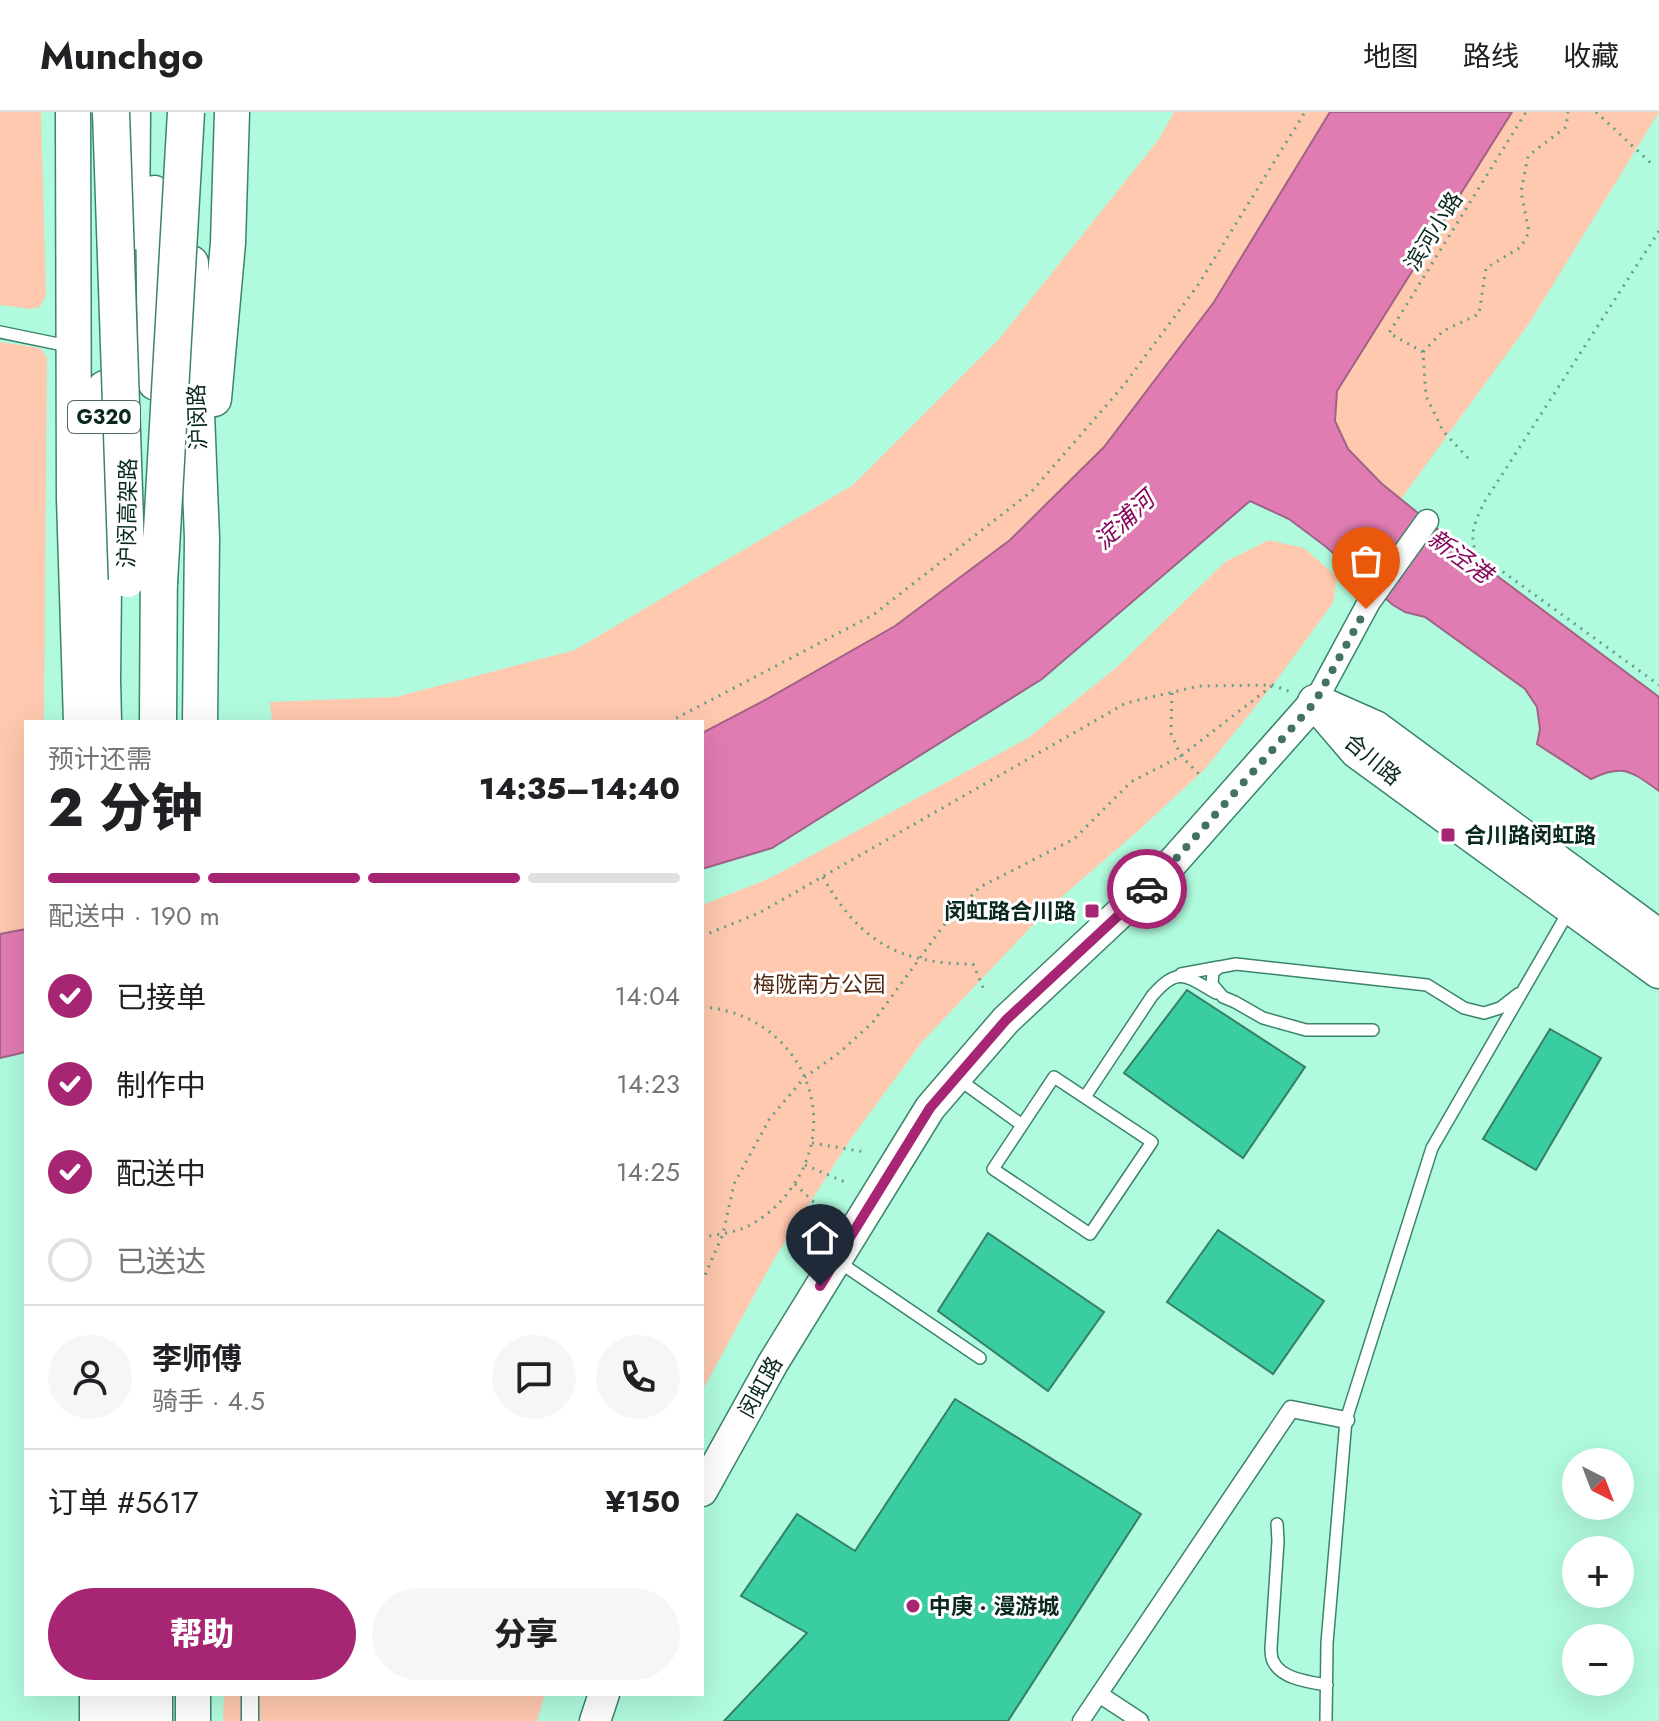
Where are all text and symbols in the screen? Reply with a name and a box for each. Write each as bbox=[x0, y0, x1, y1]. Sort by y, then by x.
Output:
text: Munchgo bbox=[40, 28, 204, 83]
text: 地图 bbox=[1363, 36, 1419, 77]
text: 路线 bbox=[1463, 36, 1519, 77]
text: 收藏 bbox=[1563, 36, 1619, 77]
street label: 滨河小路 bbox=[1396, 185, 1470, 277]
street label: 沪闵路 bbox=[180, 383, 214, 451]
road number: G320 bbox=[68, 401, 140, 433]
street label: 沪闵高架路 bbox=[110, 458, 144, 568]
water label: 淀浦河 bbox=[1086, 480, 1165, 557]
water label: 新泾港 bbox=[1421, 521, 1502, 593]
pin bbox=[1332, 527, 1400, 609]
icon: bag bbox=[1344, 539, 1388, 583]
street label: 合川路 bbox=[1337, 726, 1409, 792]
text: 预计还需 bbox=[48, 740, 152, 778]
text: 14:35–14:40 bbox=[479, 767, 680, 810]
text: 2 分钟 bbox=[48, 770, 203, 846]
place label: 合川路闵虹路 bbox=[1464, 819, 1596, 851]
marker: 合川路闵虹路 bbox=[1439, 826, 1457, 844]
courier bbox=[1107, 849, 1187, 929]
icon: car bbox=[1125, 867, 1169, 911]
place label: 闵虹路合川路 bbox=[944, 895, 1076, 927]
text: 配送中 · 190 m bbox=[48, 897, 220, 935]
marker: 闵虹路合川路 bbox=[1083, 902, 1101, 920]
park label: 梅陇南方公园 bbox=[753, 968, 885, 1000]
icon: check bbox=[48, 974, 92, 1018]
text: 已接单 bbox=[116, 976, 206, 1019]
text: 14:04 bbox=[615, 977, 680, 1015]
icon: check bbox=[48, 1062, 92, 1106]
text: 制作中 bbox=[116, 1064, 206, 1107]
text: 14:23 bbox=[616, 1065, 680, 1103]
icon: check bbox=[48, 1150, 92, 1194]
text: 配送中 bbox=[116, 1152, 206, 1195]
text: 14:25 bbox=[616, 1153, 680, 1191]
pin bbox=[786, 1204, 854, 1286]
icon: home bbox=[798, 1216, 842, 1260]
text: 已送达 bbox=[116, 1240, 206, 1283]
button: person bbox=[48, 1335, 132, 1419]
button: chat bbox=[492, 1335, 576, 1419]
button: phone bbox=[596, 1335, 680, 1419]
text: 李师傅 bbox=[152, 1337, 242, 1380]
street label: 闵虹路 bbox=[730, 1350, 790, 1424]
text: 骑手 · 4.5 bbox=[152, 1382, 265, 1420]
north arrow bbox=[1562, 1448, 1634, 1520]
map controls bbox=[1562, 1448, 1634, 1696]
text: ¥150 bbox=[605, 1480, 680, 1523]
text: 订单 #5617 bbox=[48, 1481, 199, 1524]
button: + bbox=[1562, 1536, 1634, 1608]
button: 帮助 bbox=[48, 1588, 356, 1680]
button: 分享 bbox=[372, 1588, 680, 1680]
place label: 中庚 · 漫游城 bbox=[929, 1590, 1059, 1622]
marker: 中庚 · 漫游城 bbox=[904, 1597, 922, 1615]
button: − bbox=[1562, 1624, 1634, 1696]

